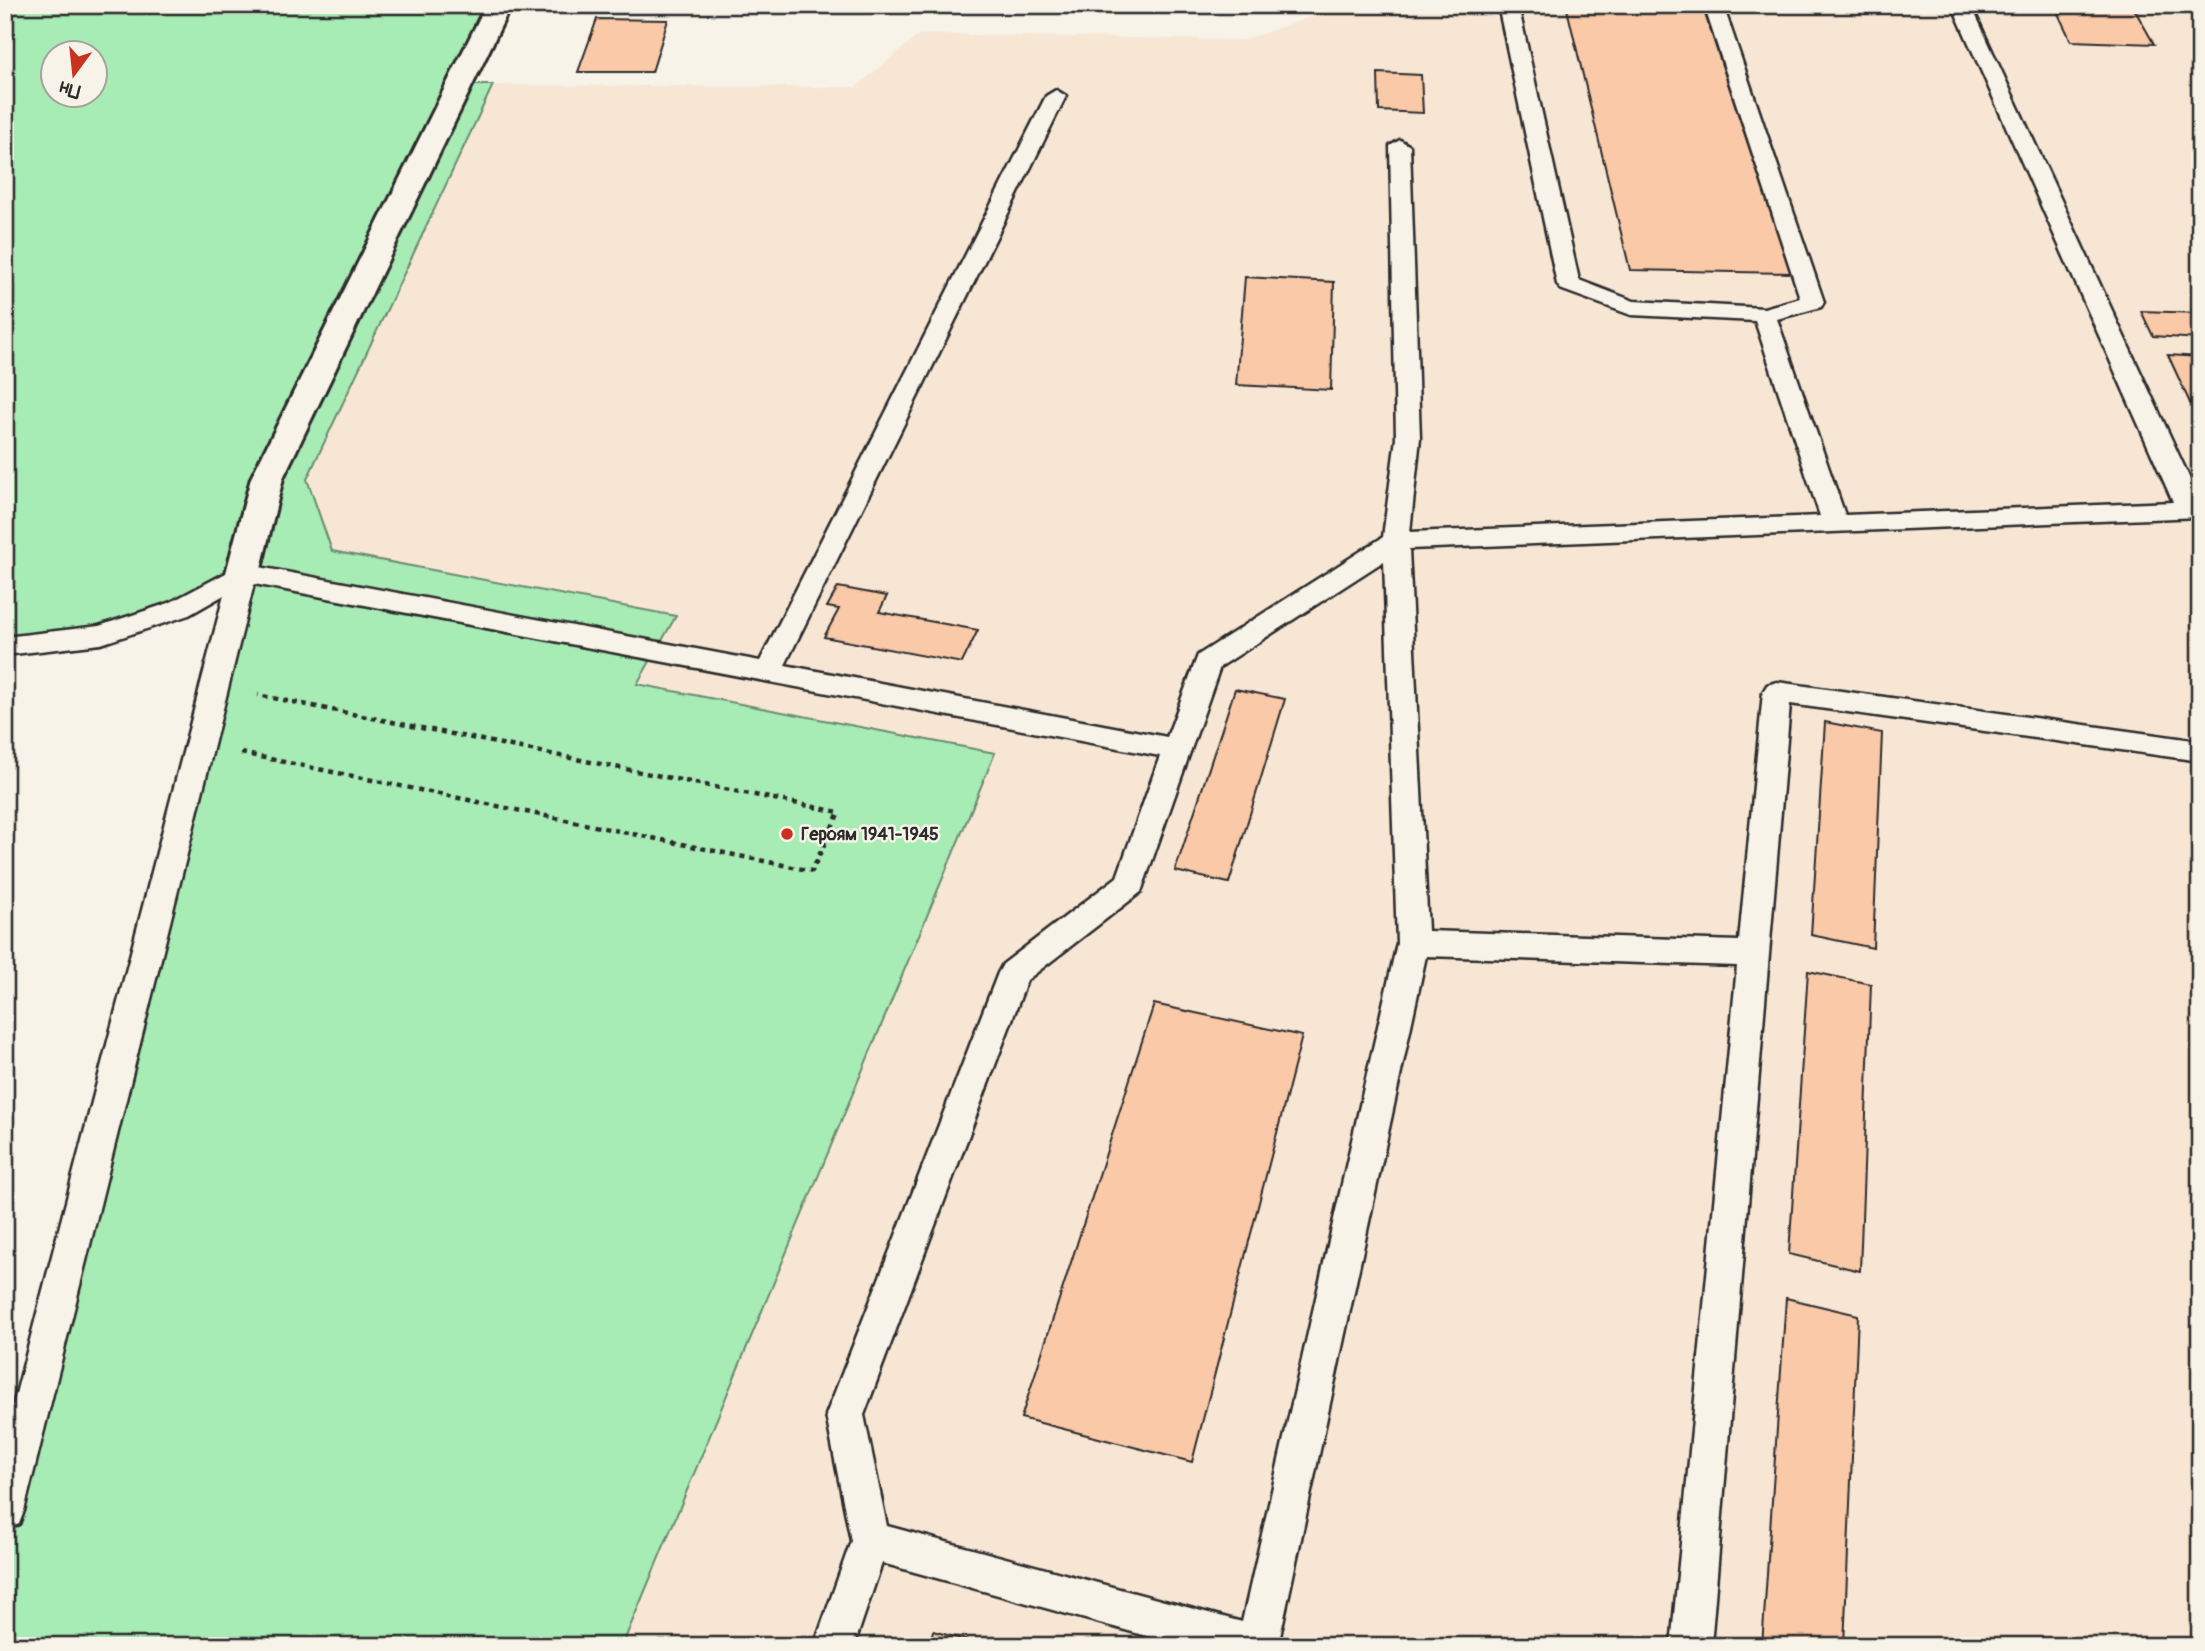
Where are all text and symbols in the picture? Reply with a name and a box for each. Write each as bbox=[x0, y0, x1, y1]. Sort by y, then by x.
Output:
north arrow bbox=[38, 38, 108, 108]
text: Пн bbox=[57, 75, 83, 104]
place label: Героям 1941-1945 bbox=[801, 823, 939, 846]
marker: Героям 1941-1945 bbox=[779, 826, 795, 842]

